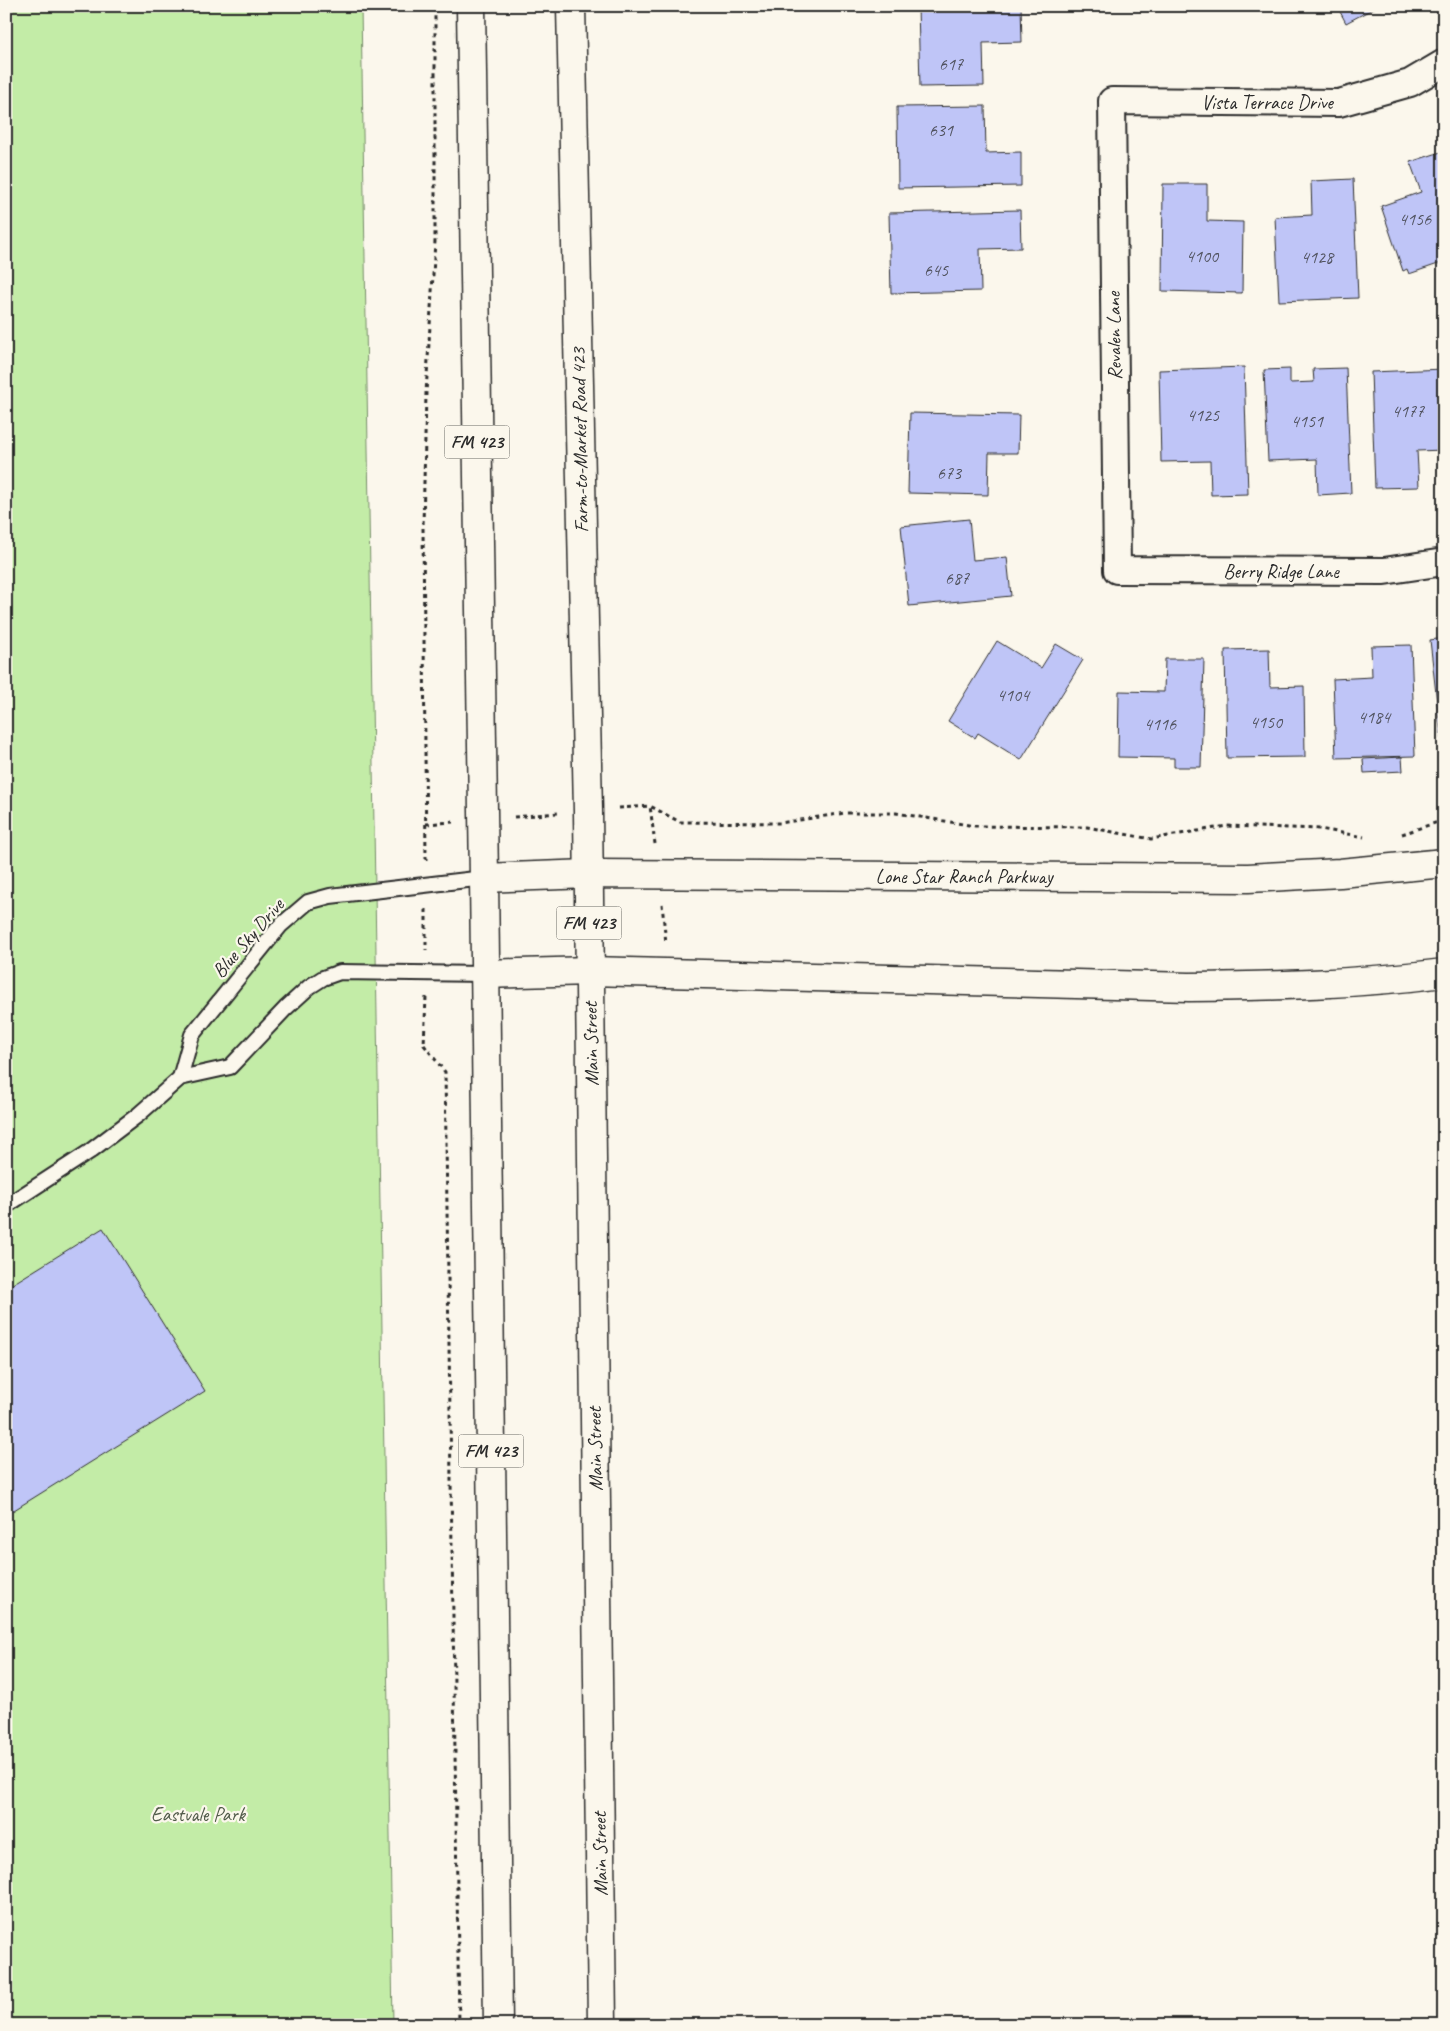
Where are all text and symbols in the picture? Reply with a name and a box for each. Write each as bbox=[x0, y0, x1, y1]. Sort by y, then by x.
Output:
house number: 617 bbox=[939, 53, 964, 75]
street label: Vista Terrace Drive bbox=[1201, 90, 1334, 115]
house number: 631 bbox=[929, 119, 954, 141]
house number: 4156 bbox=[1399, 208, 1432, 230]
house number: 4100 bbox=[1186, 245, 1220, 267]
house number: 4128 bbox=[1301, 246, 1335, 268]
house number: 645 bbox=[924, 259, 949, 281]
street label: Revalen Lane bbox=[1101, 290, 1127, 380]
street label: Farm-to-Market Road 423 bbox=[566, 345, 594, 533]
house number: 4177 bbox=[1392, 400, 1425, 422]
house number: 4125 bbox=[1187, 404, 1220, 426]
house number: 4151 bbox=[1291, 410, 1324, 432]
road number: FM 423 bbox=[444, 426, 510, 458]
house number: 673 bbox=[937, 462, 963, 484]
street label: Berry Ridge Lane bbox=[1223, 559, 1340, 584]
house number: 687 bbox=[945, 567, 970, 589]
house number: 4104 bbox=[997, 684, 1031, 706]
house number: 4184 bbox=[1358, 706, 1392, 728]
house number: 4150 bbox=[1250, 711, 1284, 733]
house number: 4116 bbox=[1144, 713, 1177, 735]
street label: Lone Star Ranch Parkway bbox=[875, 864, 1055, 889]
street label: Blue Sky Drive bbox=[207, 892, 290, 983]
road number: FM 423 bbox=[556, 906, 622, 940]
street label: Main Street bbox=[578, 999, 604, 1086]
street label: Main Street bbox=[582, 1404, 608, 1491]
road number: FM 423 bbox=[458, 1434, 524, 1468]
park label: Eastvale Park bbox=[151, 1802, 247, 1827]
street label: Main Street bbox=[587, 1809, 613, 1896]

